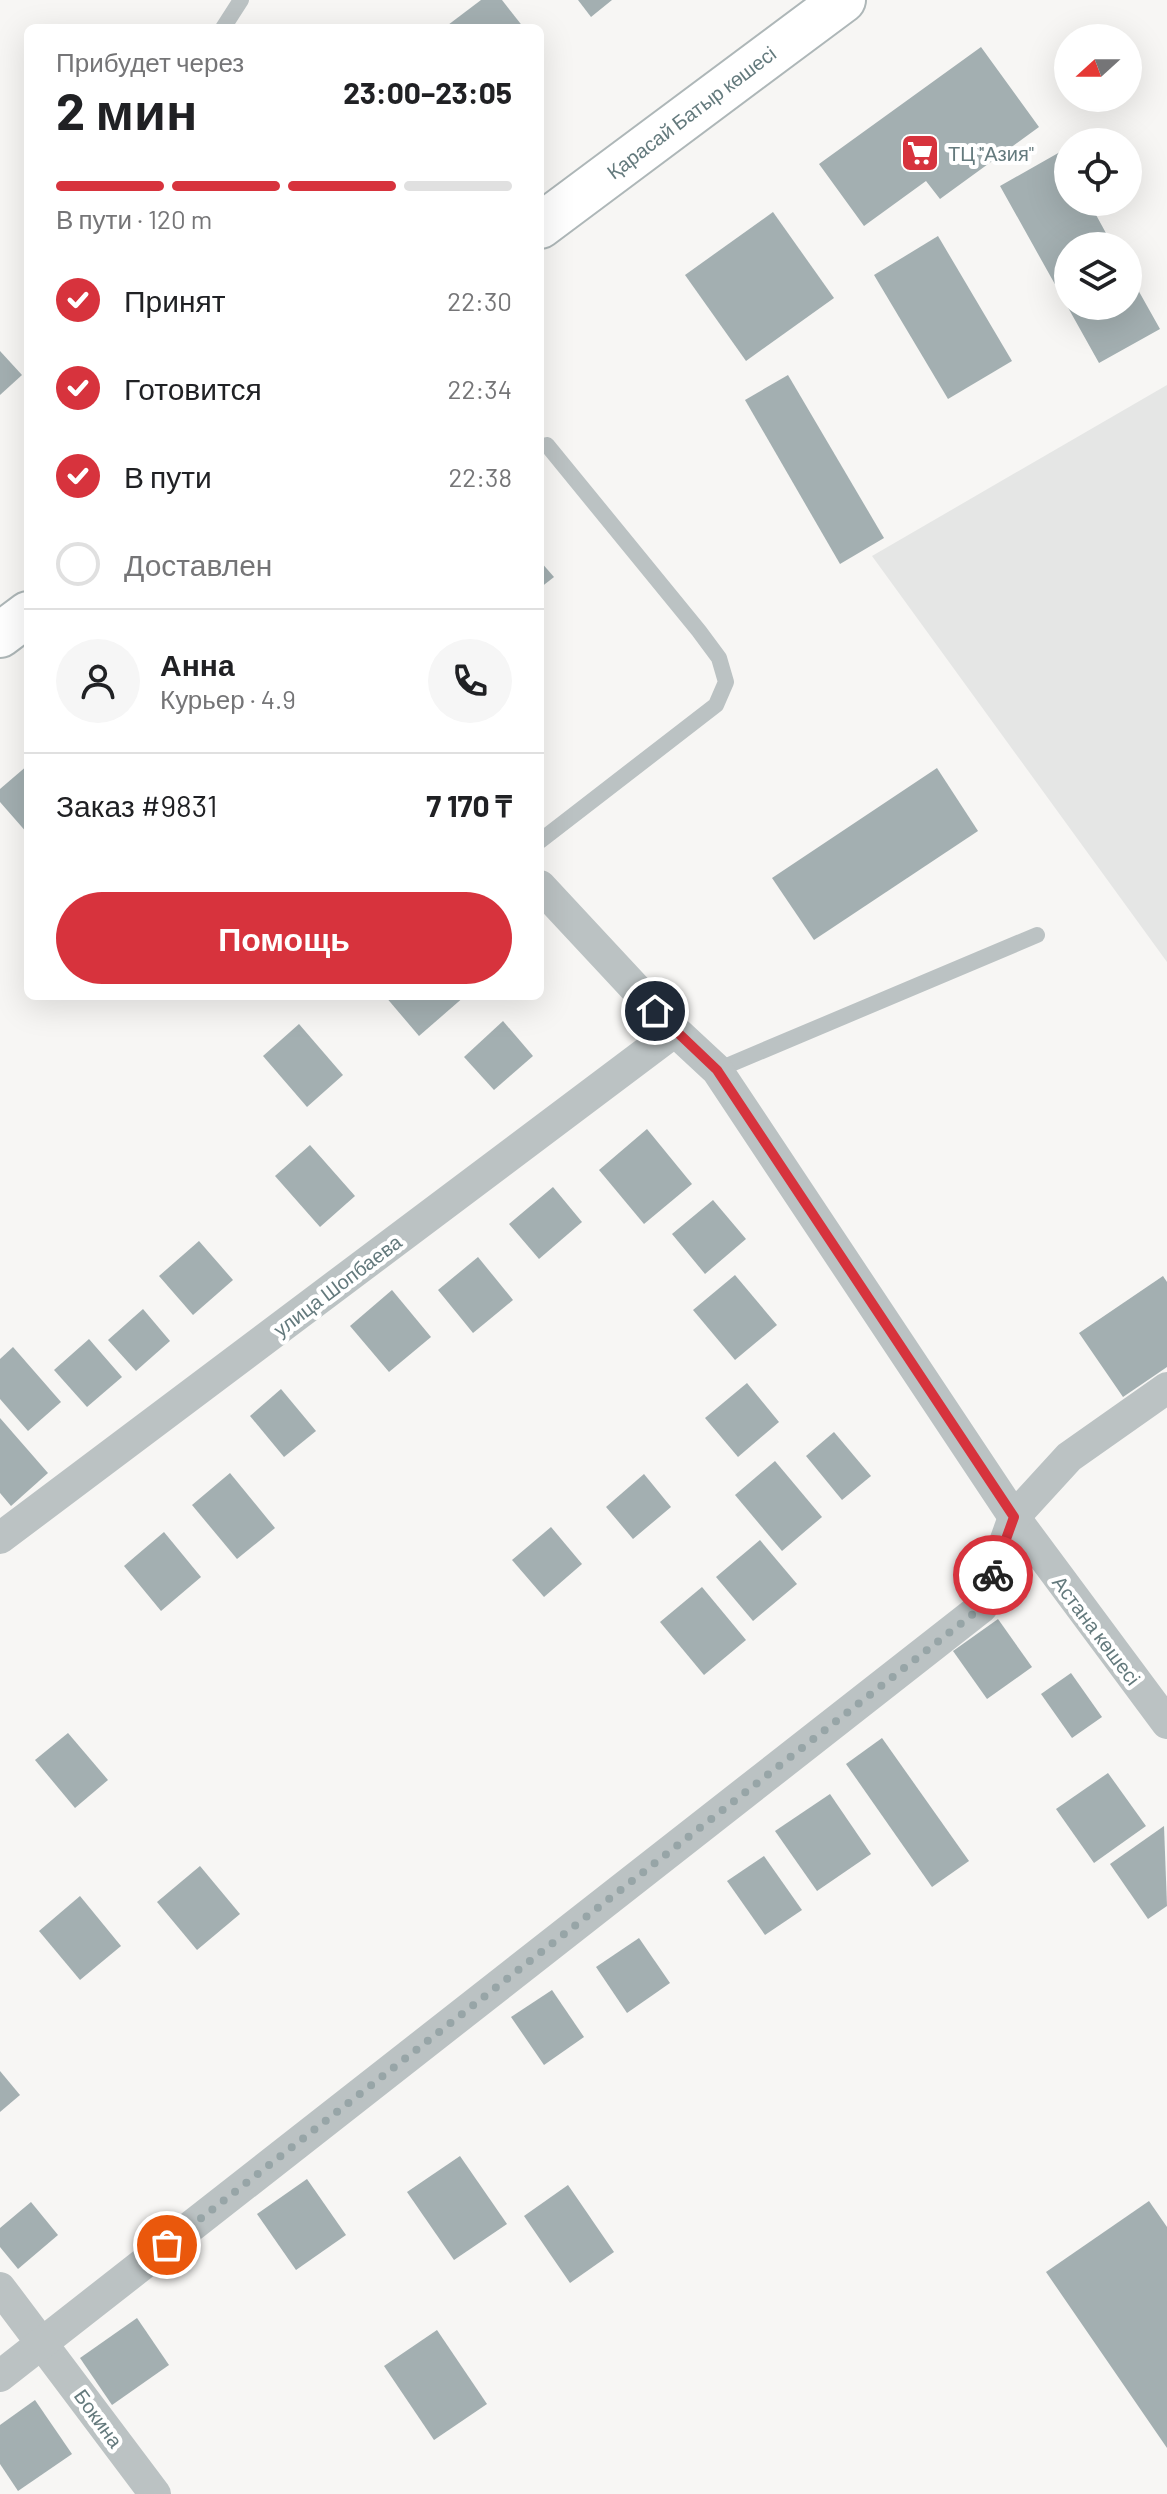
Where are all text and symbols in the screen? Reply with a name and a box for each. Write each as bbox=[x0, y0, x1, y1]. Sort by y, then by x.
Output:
north arrow bbox=[1054, 24, 1142, 112]
map controls bbox=[1054, 24, 1142, 320]
street label: Қарасай Батыр көшесі bbox=[602, 41, 780, 183]
text: Прибудет через bbox=[56, 46, 244, 77]
text: 23:00–23:05 bbox=[343, 74, 512, 110]
text: 2 мин bbox=[56, 78, 197, 140]
button: locate bbox=[1054, 128, 1142, 216]
supermarket icon: ТЦ "Азия" bbox=[899, 132, 941, 174]
place label: ТЦ "Азия" bbox=[948, 141, 1034, 165]
text: В пути · 120 m bbox=[56, 203, 212, 234]
button: layers bbox=[1054, 232, 1142, 320]
icon: check bbox=[56, 278, 100, 322]
text: Принят bbox=[124, 282, 226, 318]
text: 22:30 bbox=[447, 285, 512, 316]
icon: check bbox=[56, 366, 100, 410]
text: Готовится bbox=[124, 370, 262, 406]
text: 22:34 bbox=[448, 373, 512, 404]
icon: check bbox=[56, 454, 100, 498]
text: В пути bbox=[124, 458, 212, 494]
text: 22:38 bbox=[448, 461, 512, 492]
text: Доставлен bbox=[124, 546, 272, 582]
button: person bbox=[56, 639, 140, 723]
button: phone bbox=[428, 639, 512, 723]
text: Анна bbox=[160, 646, 235, 682]
text: Курьер · 4.9 bbox=[160, 683, 296, 714]
text: Заказ #9831 bbox=[56, 787, 217, 823]
text: 7 170 ₸ bbox=[426, 787, 512, 823]
button: Помощь bbox=[56, 892, 512, 984]
pin bbox=[621, 977, 689, 1045]
icon: home bbox=[633, 989, 677, 1033]
street label: улица Шопбаева bbox=[268, 1229, 406, 1341]
courier bbox=[953, 1535, 1033, 1615]
icon: bike bbox=[971, 1553, 1015, 1597]
street label: Астана көшесі bbox=[1048, 1570, 1146, 1690]
pin bbox=[133, 2211, 201, 2279]
icon: bag bbox=[145, 2223, 189, 2267]
street label: Бокина bbox=[70, 2384, 129, 2453]

